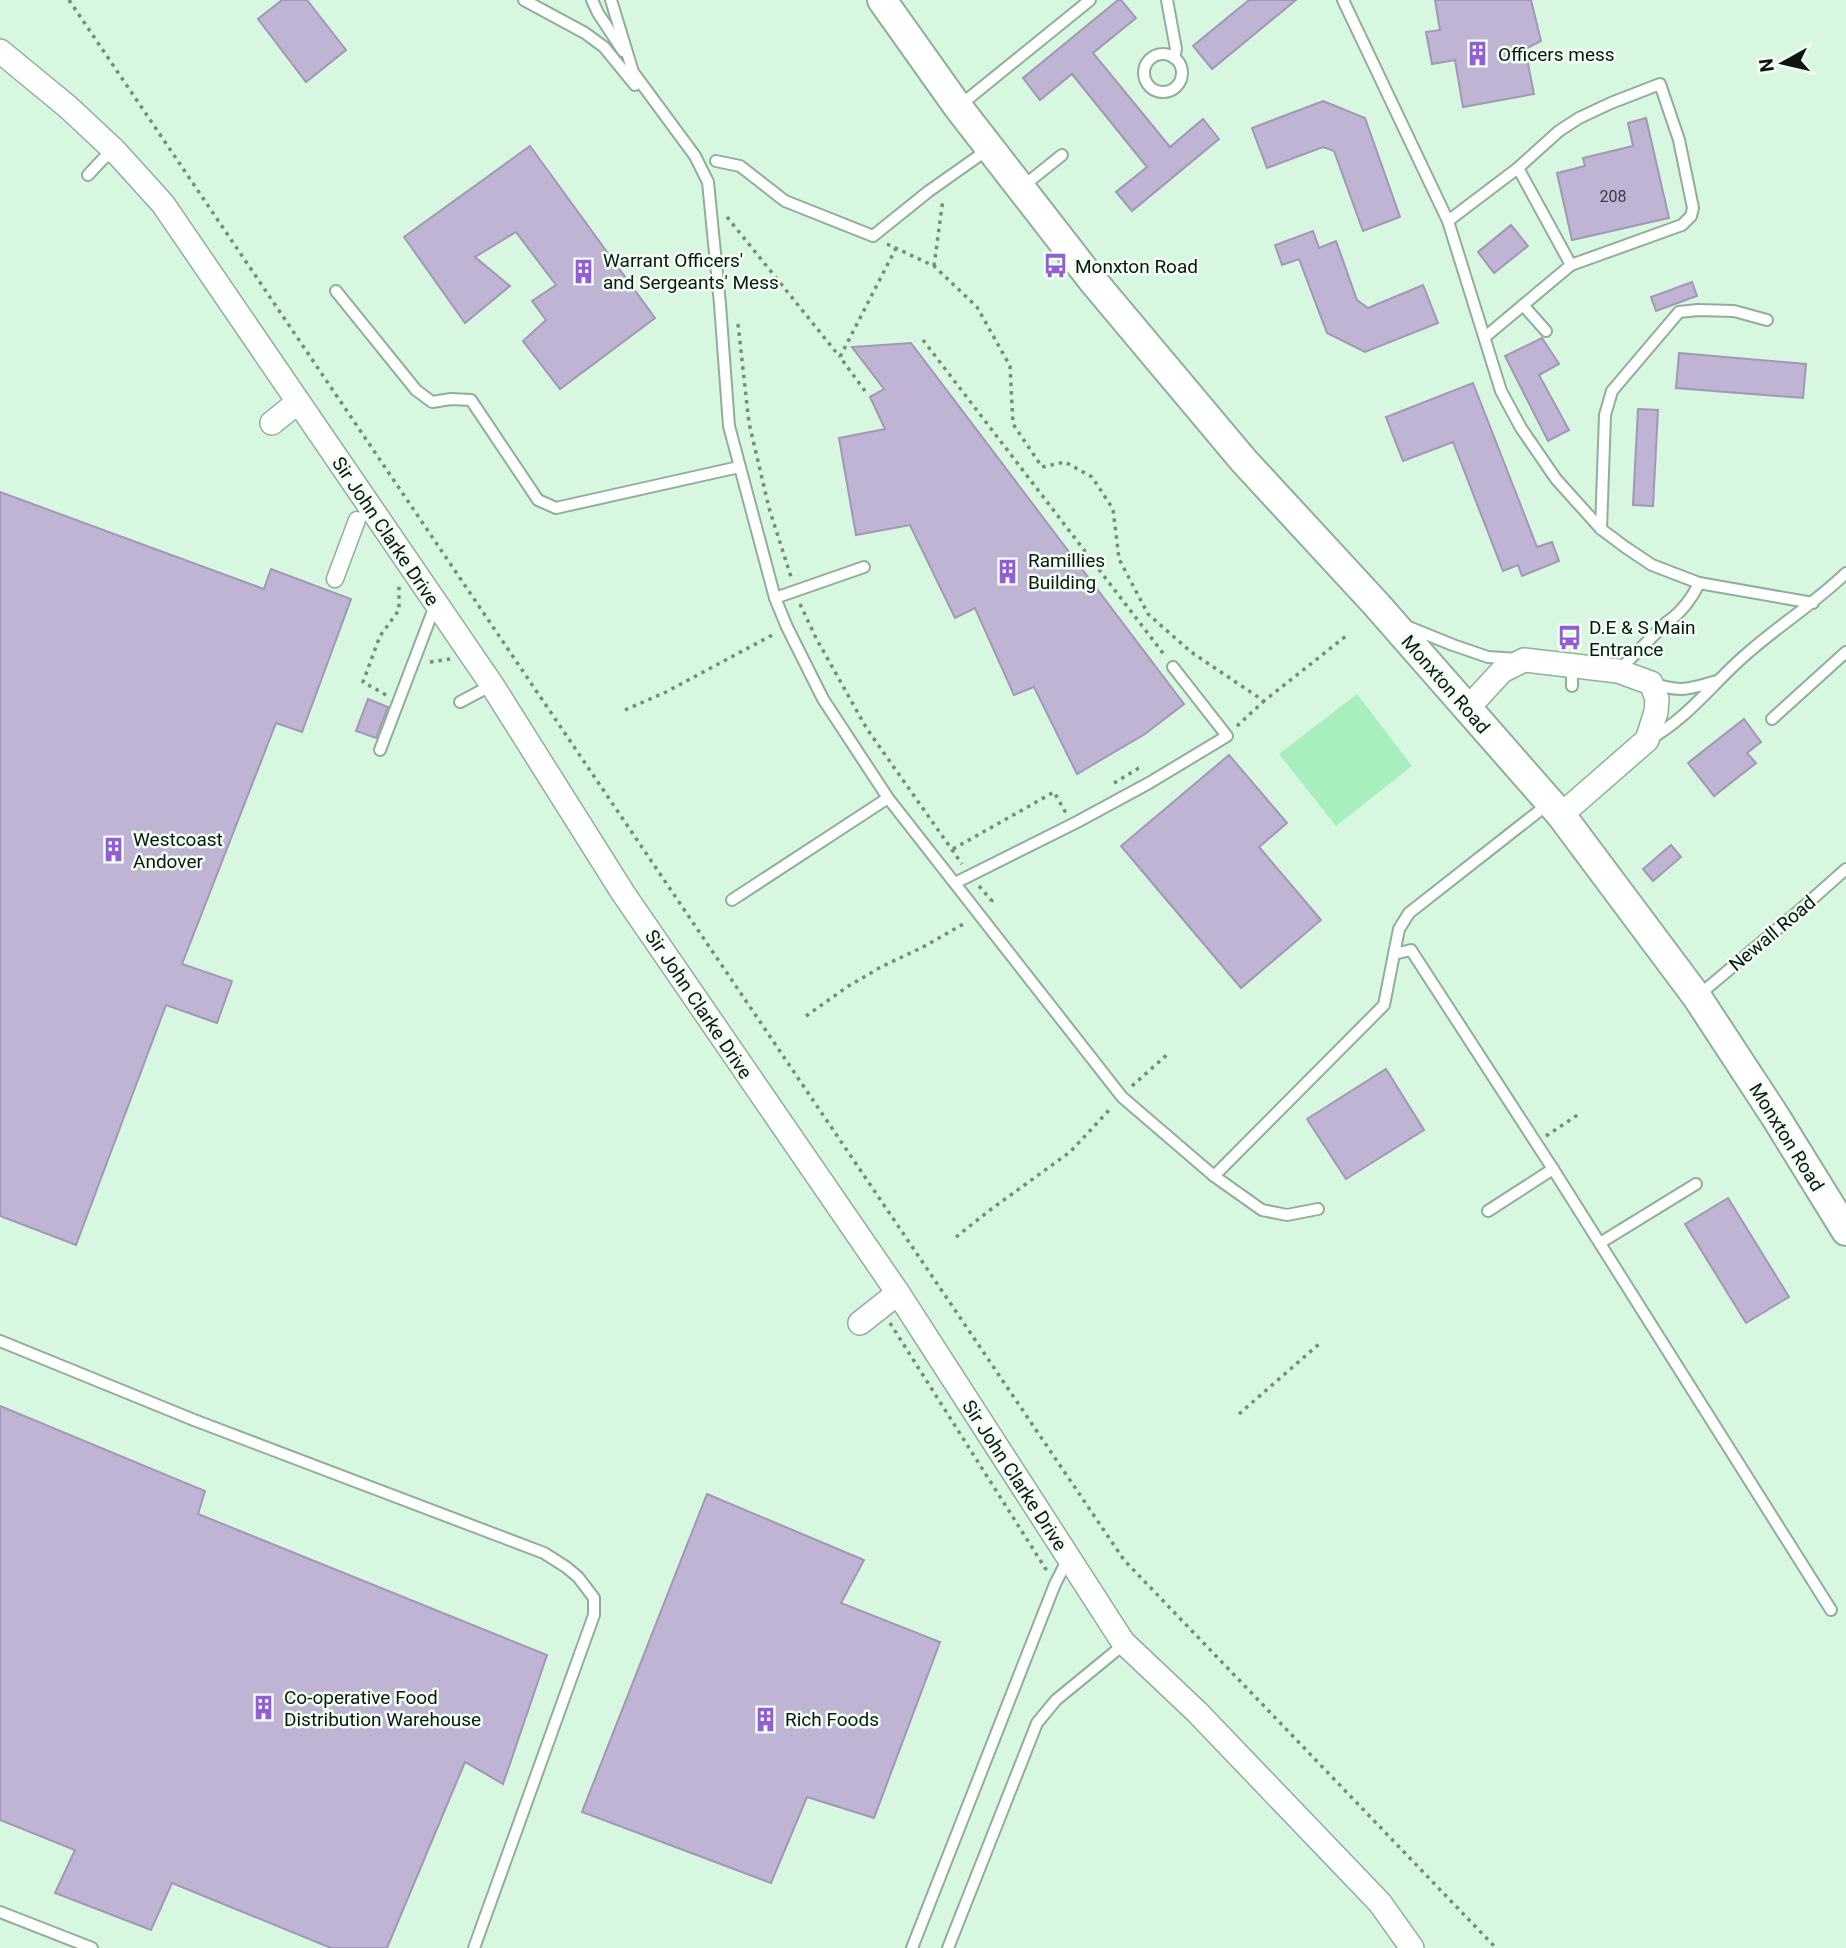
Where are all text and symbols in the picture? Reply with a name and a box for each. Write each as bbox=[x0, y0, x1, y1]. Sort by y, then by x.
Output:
north arrow bbox=[1748, 28, 1818, 98]
building icon: Officers mess bbox=[1464, 40, 1492, 68]
place label: Officers mess bbox=[1498, 43, 1615, 66]
text: N bbox=[1754, 57, 1779, 74]
house number: 208 bbox=[1600, 187, 1626, 206]
place label: Warrant Officers' and Sergeants' Mess bbox=[603, 249, 779, 294]
bus stop icon: Monxton Road bbox=[1041, 252, 1069, 280]
place label: Monxton Road bbox=[1075, 255, 1198, 278]
building icon: Warrant Officers' and Sergeants' Mess bbox=[569, 257, 597, 285]
street label: Sir John Clarke Drive bbox=[327, 452, 444, 610]
place label: Ramillies Building bbox=[1028, 549, 1105, 594]
building icon: Ramillies Building bbox=[994, 557, 1022, 585]
place label: D.E & S Main Entrance bbox=[1589, 616, 1696, 661]
bus stop icon: D.E & S Main Entrance bbox=[1555, 624, 1583, 652]
street label: Monxton Road bbox=[1397, 630, 1495, 738]
place label: Westcoast Andover bbox=[133, 828, 223, 873]
building icon: Westcoast Andover bbox=[99, 836, 127, 864]
street label: Newall Road bbox=[1724, 891, 1820, 976]
street label: Sir John Clarke Drive bbox=[640, 925, 757, 1083]
street label: Monxton Road bbox=[1744, 1079, 1829, 1196]
street label: Sir John Clarke Drive bbox=[957, 1396, 1072, 1555]
place label: Co-operative Food Distribution Warehouse bbox=[284, 1686, 481, 1731]
building icon: Co-operative Food Distribution Warehouse bbox=[250, 1694, 278, 1722]
building icon: Rich Foods bbox=[751, 1705, 779, 1733]
place label: Rich Foods bbox=[785, 1708, 879, 1731]

